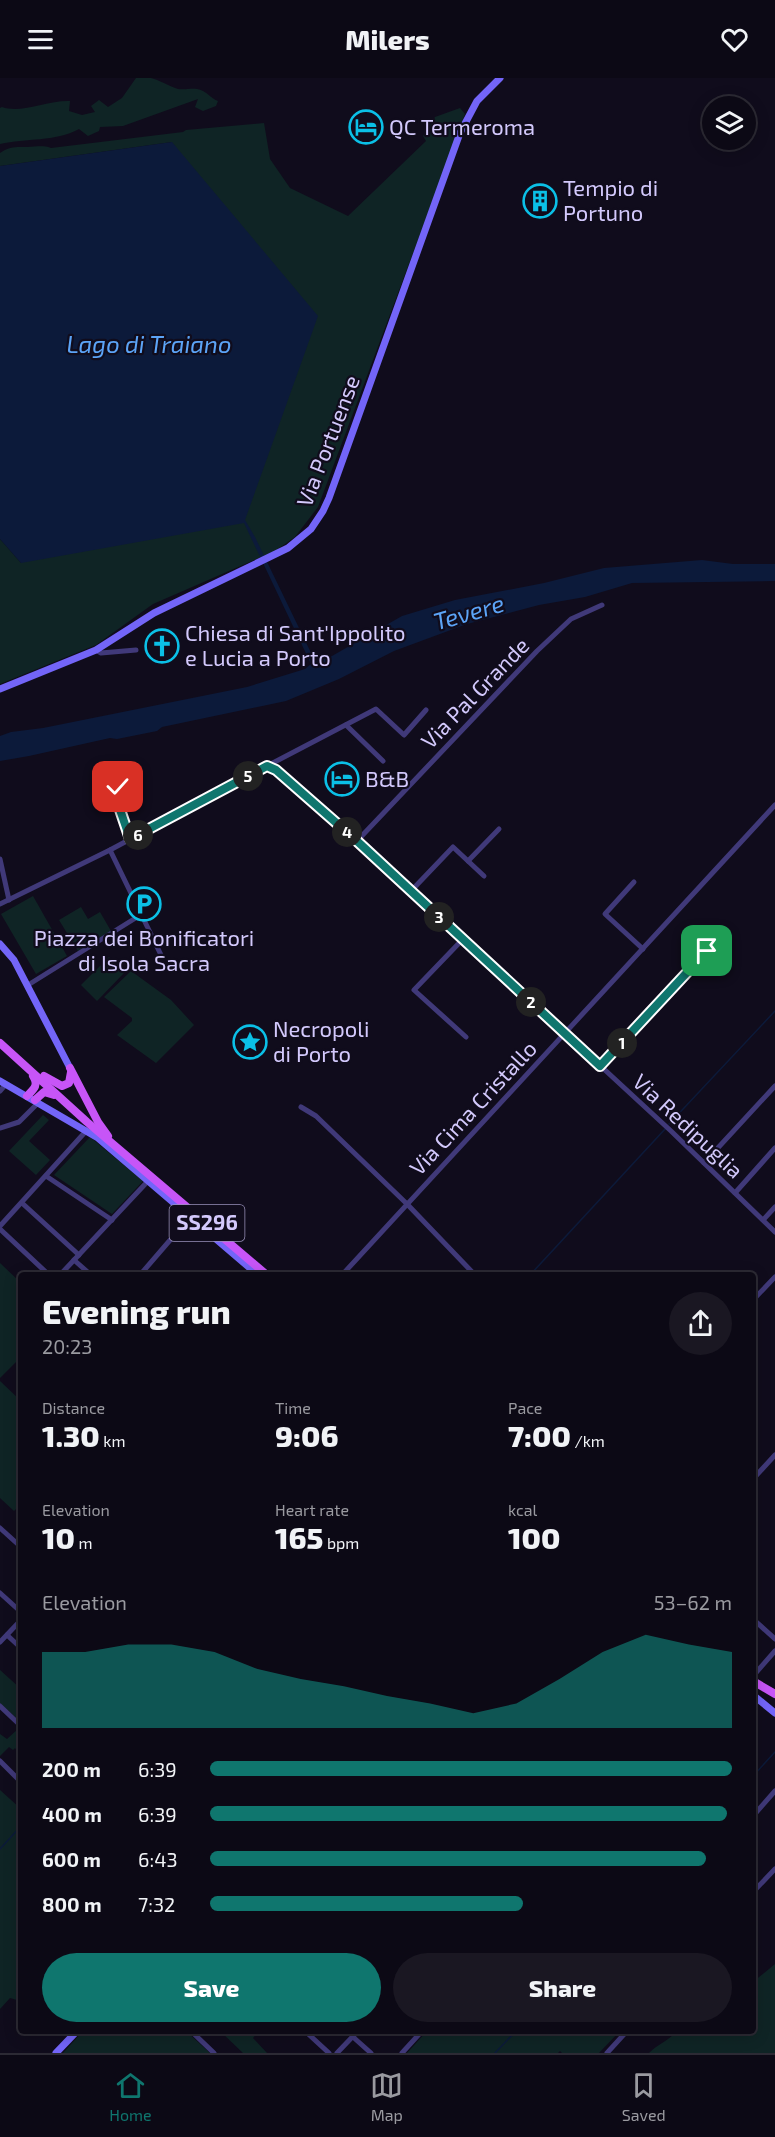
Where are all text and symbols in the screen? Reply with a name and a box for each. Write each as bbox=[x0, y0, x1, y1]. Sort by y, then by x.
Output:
icon: menu bbox=[24, 23, 57, 56]
text: Milers bbox=[345, 23, 430, 55]
icon: heart bbox=[718, 23, 751, 56]
map controls bbox=[702, 96, 756, 150]
button: layers bbox=[702, 96, 756, 150]
hotel icon: QC Termeroma bbox=[348, 109, 384, 145]
place label: QC Termeroma bbox=[389, 113, 535, 140]
place label: Tempio di Portuno bbox=[563, 174, 658, 225]
building icon: Tempio di Portuno bbox=[522, 183, 558, 219]
water label: Lago di Traiano bbox=[66, 329, 232, 358]
street label: Via Portuense bbox=[290, 371, 364, 510]
water label: Tevere bbox=[430, 588, 507, 635]
place label: Chiesa di Sant'Ippolito e Lucia a Porto bbox=[185, 619, 406, 670]
church icon: Chiesa di Sant'Ippolito e Lucia a Porto bbox=[144, 628, 180, 664]
street label: Via Pal Grande bbox=[415, 632, 534, 753]
pin bbox=[92, 761, 143, 812]
pin: 5 bbox=[233, 761, 263, 791]
hotel icon: B&B bbox=[324, 761, 360, 797]
place label: B&B bbox=[365, 765, 409, 791]
text: 5 bbox=[244, 766, 252, 785]
icon: check bbox=[101, 770, 134, 803]
pin: 4 bbox=[332, 817, 362, 847]
pin: 6 bbox=[123, 820, 153, 850]
text: 4 bbox=[342, 822, 352, 841]
text: 6 bbox=[133, 825, 143, 844]
parking icon: Piazza dei Bonificatori di Isola Sacra bbox=[126, 886, 162, 922]
pin: 3 bbox=[424, 902, 454, 932]
text: 3 bbox=[434, 907, 444, 926]
place label: Piazza dei Bonificatori di Isola Sacra bbox=[34, 924, 254, 975]
pin bbox=[681, 925, 732, 976]
icon: arrive bbox=[690, 934, 723, 967]
pin: 2 bbox=[516, 987, 546, 1017]
text: 2 bbox=[526, 992, 536, 1011]
place label: Necropoli di Porto bbox=[273, 1015, 369, 1066]
place icon: Necropoli di Porto bbox=[232, 1024, 268, 1060]
pin: 1 bbox=[607, 1028, 637, 1058]
text: 1 bbox=[619, 1033, 625, 1052]
street label: Via Cima Cristallo bbox=[403, 1035, 541, 1180]
street label: Via Redipuglia bbox=[628, 1068, 749, 1183]
road number: SS296 bbox=[170, 1205, 244, 1241]
text: Evening run bbox=[42, 1291, 231, 1331]
button: share bbox=[669, 1292, 732, 1355]
text: 20:23 bbox=[42, 1334, 92, 1358]
text: Distance bbox=[42, 1398, 105, 1417]
text: Time bbox=[275, 1398, 311, 1417]
text: Pace bbox=[508, 1398, 542, 1417]
text: 1.30 bbox=[42, 1417, 100, 1453]
text: 9:06 bbox=[275, 1417, 338, 1453]
text: 7:00 bbox=[508, 1417, 571, 1453]
text: km bbox=[100, 1431, 125, 1450]
text: /km bbox=[571, 1431, 605, 1450]
text: Elevation bbox=[42, 1500, 110, 1519]
text: Heart rate bbox=[275, 1500, 349, 1519]
text: kcal bbox=[508, 1500, 537, 1519]
text: 10 bbox=[42, 1519, 75, 1555]
text: 165 bbox=[275, 1519, 323, 1555]
text: 100 bbox=[508, 1519, 560, 1555]
text: m bbox=[75, 1533, 93, 1552]
text: bpm bbox=[323, 1533, 359, 1552]
text: Elevation bbox=[42, 1590, 127, 1614]
text: 53–62 m bbox=[654, 1590, 732, 1614]
text: 200 m bbox=[42, 1757, 101, 1781]
text: 6:39 bbox=[138, 1757, 177, 1781]
text: 400 m bbox=[42, 1802, 102, 1826]
text: 6:39 bbox=[138, 1802, 177, 1826]
text: 600 m bbox=[42, 1847, 101, 1871]
text: 6:43 bbox=[138, 1847, 178, 1871]
text: 800 m bbox=[42, 1892, 102, 1916]
text: 7:32 bbox=[138, 1892, 175, 1916]
button: Save bbox=[42, 1953, 381, 2022]
button: Share bbox=[393, 1953, 732, 2022]
tab: Home bbox=[109, 2069, 152, 2124]
tab: Map bbox=[370, 2069, 403, 2124]
tab: Saved bbox=[622, 2069, 666, 2124]

